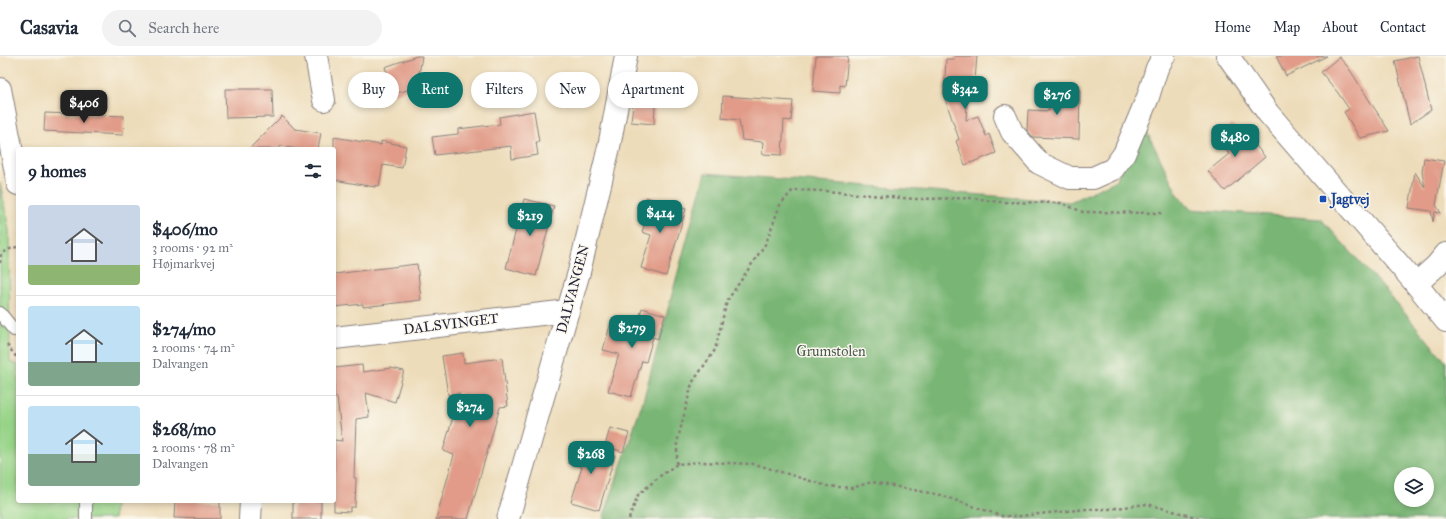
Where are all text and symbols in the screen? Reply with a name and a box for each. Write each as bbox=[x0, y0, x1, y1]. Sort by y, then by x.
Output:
search box bbox=[102, 10, 382, 46]
text: Casavia bbox=[20, 16, 78, 39]
icon: search bbox=[116, 17, 138, 39]
text: Search here bbox=[148, 19, 219, 37]
text: Home bbox=[1214, 19, 1251, 36]
text: Map bbox=[1273, 19, 1300, 36]
text: About bbox=[1322, 19, 1358, 36]
text: Contact bbox=[1380, 19, 1426, 36]
chip: Buy bbox=[348, 72, 399, 108]
chip: Rent bbox=[407, 72, 463, 108]
chip: Filters bbox=[471, 72, 537, 108]
chip: New bbox=[545, 72, 600, 108]
chip: Apartment bbox=[608, 72, 698, 108]
pin: $342 bbox=[941, 76, 989, 110]
text: $342 bbox=[952, 81, 978, 97]
pin: $276 bbox=[1033, 82, 1081, 116]
text: $276 bbox=[1043, 87, 1071, 103]
pin: $406 bbox=[60, 90, 108, 124]
text: $406 bbox=[69, 95, 99, 111]
pin: $480 bbox=[1211, 124, 1259, 158]
text: $480 bbox=[1220, 129, 1250, 145]
icon: filters bbox=[302, 160, 324, 182]
text: 9 homes bbox=[28, 161, 86, 182]
place label: Jagtvej bbox=[1329, 191, 1370, 209]
marker: Jagtvej bbox=[1318, 194, 1328, 204]
pin: $414 bbox=[636, 200, 684, 234]
pin: $219 bbox=[506, 203, 554, 237]
text: $414 bbox=[646, 205, 674, 221]
text: $219 bbox=[517, 208, 543, 224]
text: $406/mo bbox=[152, 219, 218, 240]
icon: home bbox=[60, 221, 108, 269]
text: 3 rooms · 92 m² bbox=[152, 240, 233, 256]
street label: DALVANGEN bbox=[553, 243, 593, 335]
text: Højmarkvej bbox=[152, 256, 215, 272]
street label: DALSVINGET bbox=[402, 310, 500, 338]
pin: $279 bbox=[608, 315, 656, 349]
text: $274/mo bbox=[152, 319, 216, 340]
text: $279 bbox=[618, 320, 646, 336]
icon: home bbox=[60, 322, 108, 370]
text: 2 rooms · 74 m² bbox=[152, 340, 235, 356]
park label: Grumstolen bbox=[796, 343, 866, 360]
text: Dalvangen bbox=[152, 356, 208, 372]
pin: $274 bbox=[446, 394, 494, 428]
text: $274 bbox=[456, 399, 484, 415]
text: $268/mo bbox=[152, 419, 216, 440]
icon: home bbox=[60, 422, 108, 470]
text: 2 rooms · 78 m² bbox=[152, 440, 235, 456]
pin: $268 bbox=[567, 441, 615, 475]
text: $268 bbox=[577, 446, 605, 462]
text: Dalvangen bbox=[152, 456, 208, 472]
map controls bbox=[1394, 467, 1434, 507]
button: layers bbox=[1394, 467, 1434, 507]

